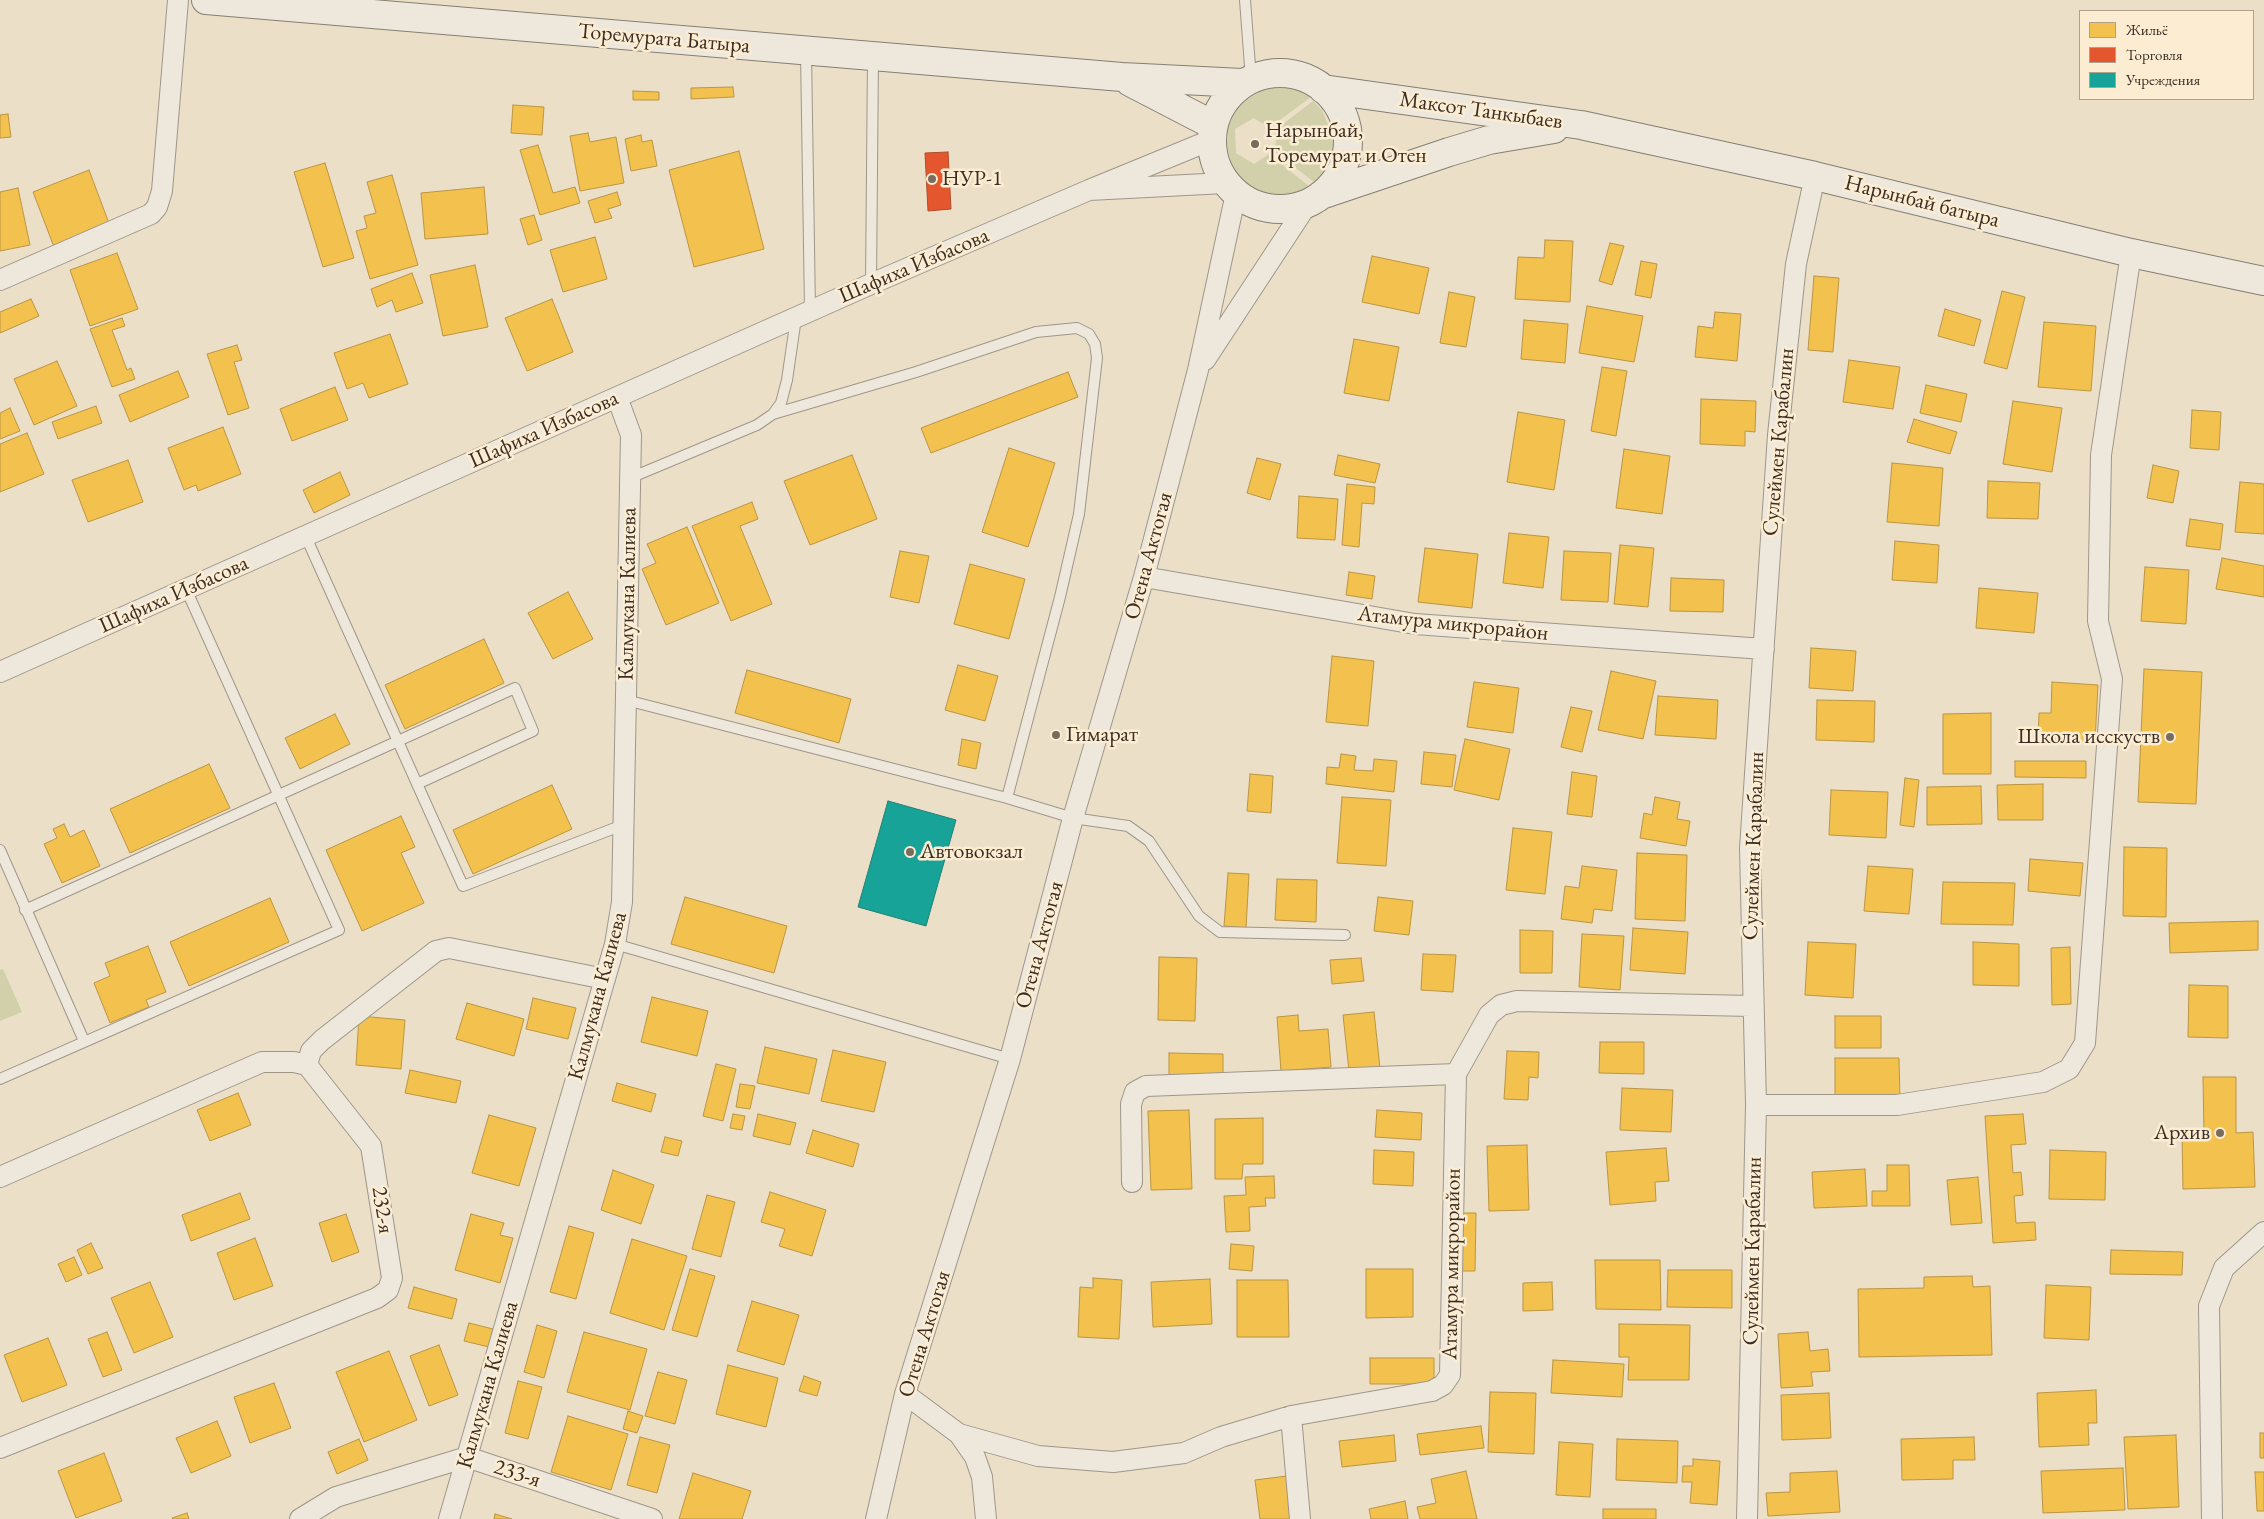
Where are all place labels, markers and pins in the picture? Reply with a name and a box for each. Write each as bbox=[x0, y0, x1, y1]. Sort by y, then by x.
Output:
place label: Нарынбай, Торемурат и Отен bbox=[1265, 118, 1427, 170]
marker: Нарынбай, Торемурат и Отен bbox=[1249, 138, 1261, 150]
place label: НУР-1 bbox=[942, 166, 1003, 192]
marker: НУР-1 bbox=[926, 173, 938, 185]
place label: Гимарат bbox=[1066, 722, 1138, 748]
place label: Школа исскуств bbox=[2017, 724, 2160, 750]
marker: Гимарат bbox=[1050, 729, 1062, 741]
marker: Школа исскуств bbox=[2164, 731, 2176, 743]
place label: Автовокзал bbox=[920, 839, 1023, 865]
marker: Автовокзал bbox=[904, 846, 916, 858]
place label: Архив bbox=[2154, 1120, 2210, 1146]
marker: Архив bbox=[2214, 1127, 2226, 1139]

